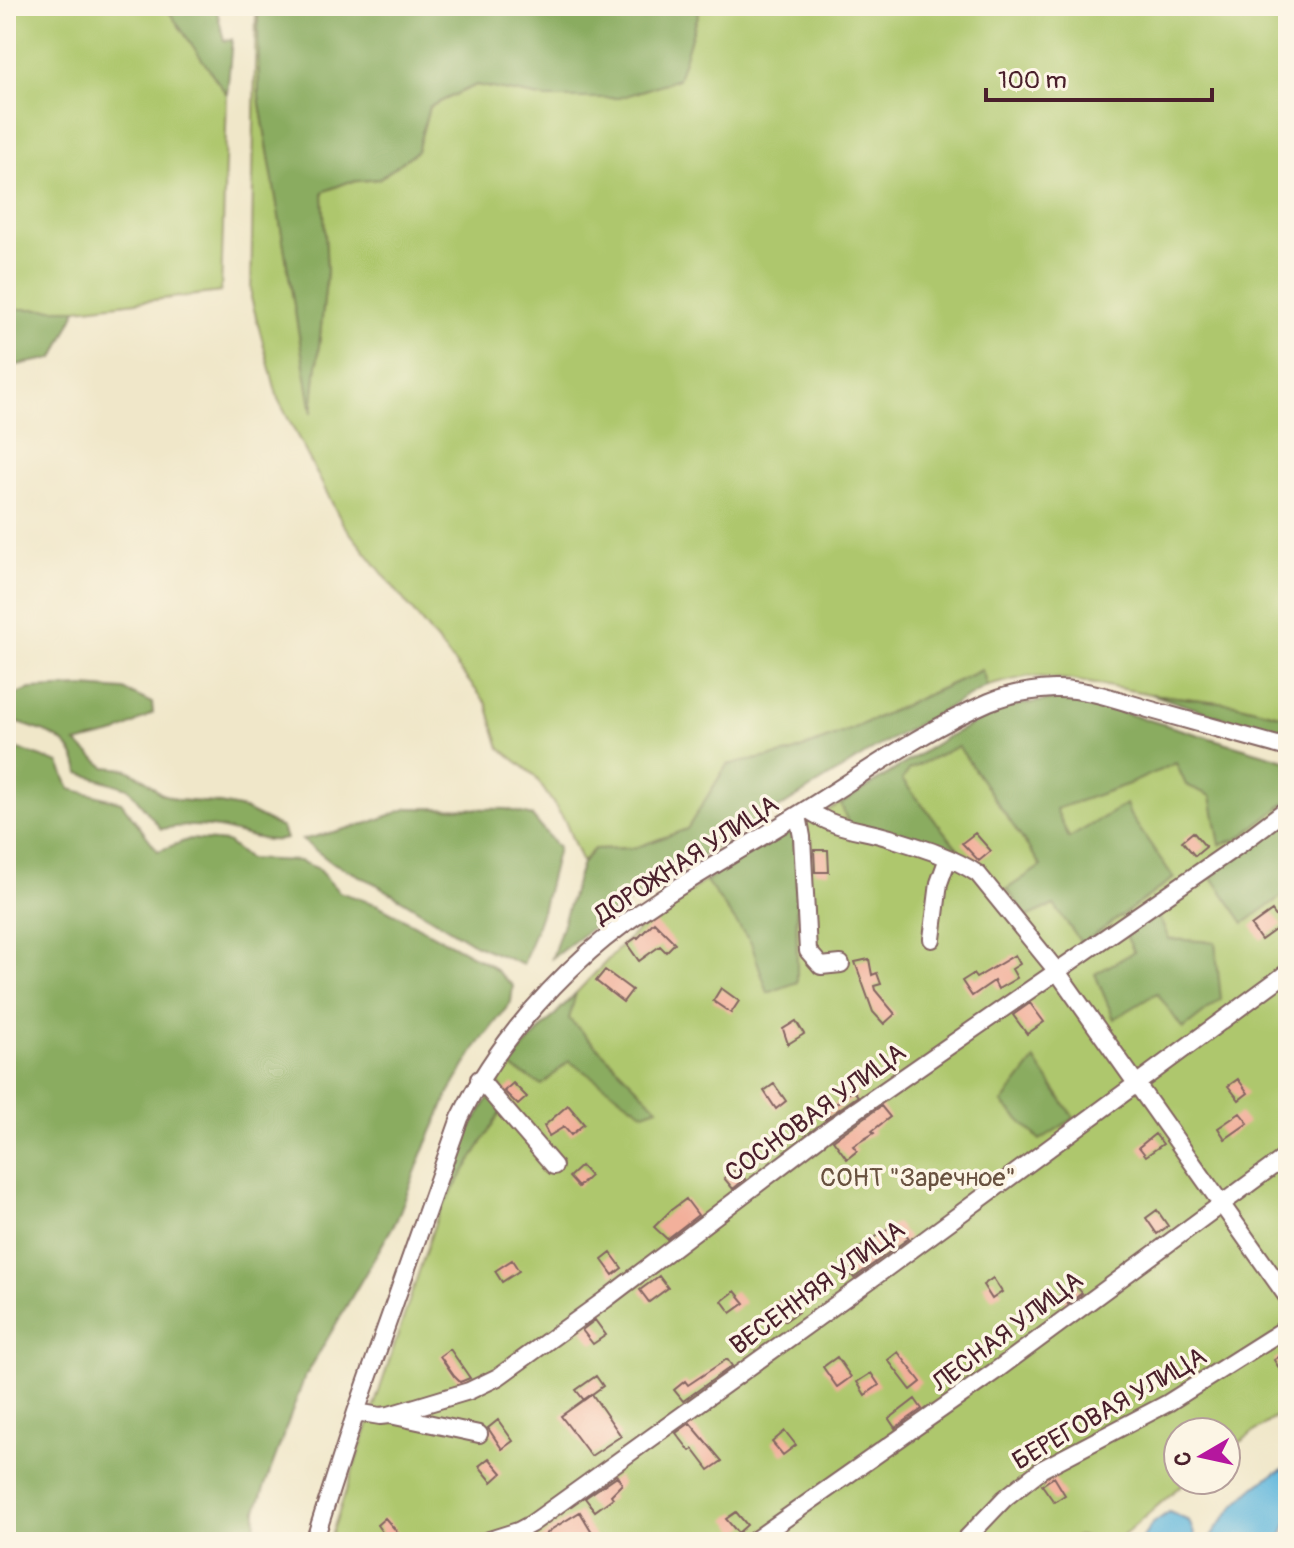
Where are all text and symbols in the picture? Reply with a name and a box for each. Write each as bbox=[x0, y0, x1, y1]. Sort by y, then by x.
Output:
scale bar bbox=[986, 52, 1212, 102]
text: 100 m bbox=[998, 66, 1067, 95]
street label: ДОРОЖНАЯ УЛИЦА bbox=[588, 788, 785, 932]
street label: СОСНОВАЯ УЛИЦА bbox=[719, 1036, 912, 1189]
park label: СОНТ "Заречное" bbox=[820, 1162, 1016, 1194]
street label: ВЕСЕННЯЯ УЛИЦА bbox=[724, 1213, 911, 1362]
street label: ЛЕСНАЯ УЛИЦА bbox=[925, 1264, 1090, 1400]
street label: БЕРЕГОВАЯ УЛИЦА bbox=[1007, 1340, 1212, 1477]
north arrow bbox=[1162, 1416, 1242, 1496]
text: С bbox=[1168, 1450, 1198, 1468]

